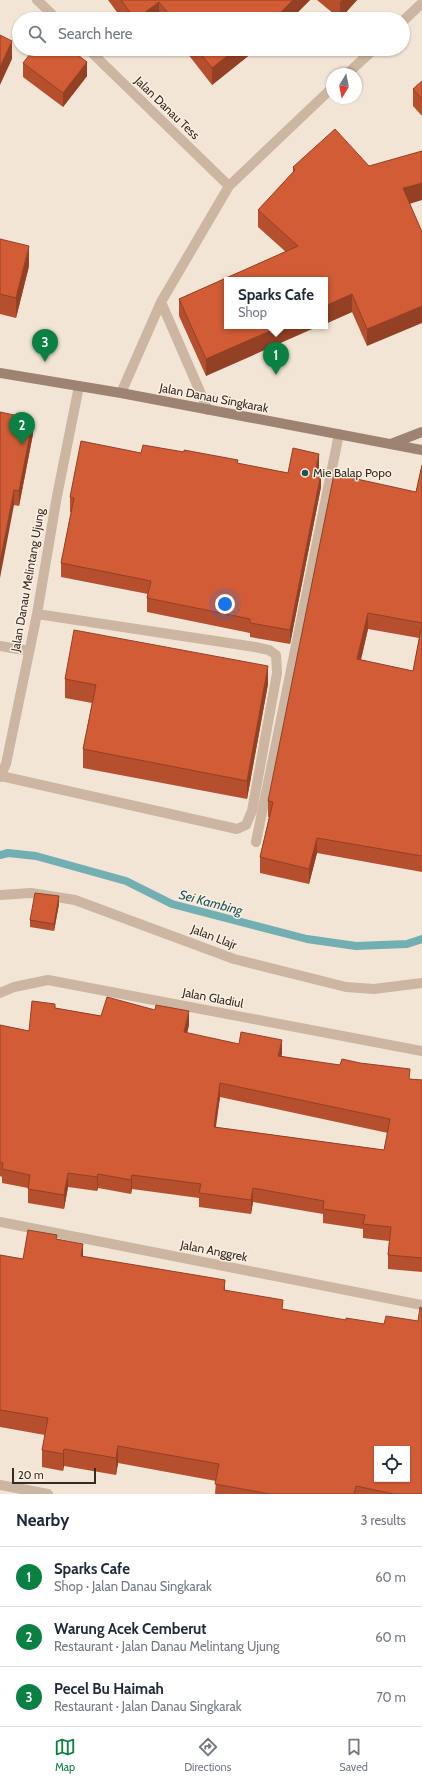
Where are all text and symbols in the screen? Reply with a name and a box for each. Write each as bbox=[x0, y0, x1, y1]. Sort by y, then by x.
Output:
search box bbox=[12, 12, 410, 56]
icon: search bbox=[26, 23, 48, 45]
text: Search here bbox=[58, 25, 133, 43]
north arrow bbox=[326, 68, 362, 104]
street label: Jalan Danau Tess bbox=[131, 72, 203, 142]
popup bbox=[224, 277, 328, 329]
text: Sparks Cafe bbox=[238, 286, 314, 304]
text: Shop bbox=[238, 304, 267, 320]
pin: 3 bbox=[32, 329, 58, 362]
pin: 1 bbox=[263, 342, 289, 375]
street label: Jalan Danau Singkarak bbox=[157, 379, 270, 416]
pin: 2 bbox=[9, 412, 35, 445]
place label: Mie Balap Popo bbox=[313, 465, 392, 480]
marker: Mie Balap Popo bbox=[300, 468, 310, 478]
street label: Jalan Danau Melintang Ujung bbox=[7, 506, 48, 654]
your location bbox=[215, 594, 235, 614]
water label: Sei Kambing bbox=[178, 886, 245, 918]
street label: Jalan Llajr bbox=[188, 921, 239, 952]
street label: Jalan Gladiul bbox=[180, 984, 245, 1011]
street label: Jalan Anggrek bbox=[178, 1236, 249, 1264]
map controls bbox=[374, 1446, 410, 1482]
button: locate bbox=[374, 1446, 410, 1482]
scale bar bbox=[12, 1466, 96, 1485]
text: 20 m bbox=[18, 1468, 44, 1482]
text: Nearby bbox=[16, 1510, 69, 1530]
text: 3 results bbox=[360, 1512, 406, 1528]
text: Sparks Cafe bbox=[54, 1560, 130, 1578]
text: 1 bbox=[27, 1569, 31, 1585]
text: 60 m bbox=[375, 1569, 406, 1585]
text: Shop · Jalan Danau Singkarak bbox=[54, 1578, 212, 1594]
text: Warung Acek Cemberut bbox=[54, 1620, 207, 1638]
text: 2 bbox=[26, 1629, 32, 1645]
text: 60 m bbox=[375, 1629, 406, 1645]
text: Restaurant · Jalan Danau Melintang Ujung bbox=[54, 1638, 279, 1654]
text: Pecel Bu Haimah bbox=[54, 1680, 164, 1698]
text: 3 bbox=[25, 1689, 33, 1705]
text: 70 m bbox=[376, 1689, 406, 1705]
text: Restaurant · Jalan Danau Singkarak bbox=[54, 1698, 242, 1714]
tab: Map bbox=[54, 1736, 76, 1774]
tab: Directions bbox=[184, 1736, 231, 1774]
tab: Saved bbox=[339, 1736, 368, 1774]

